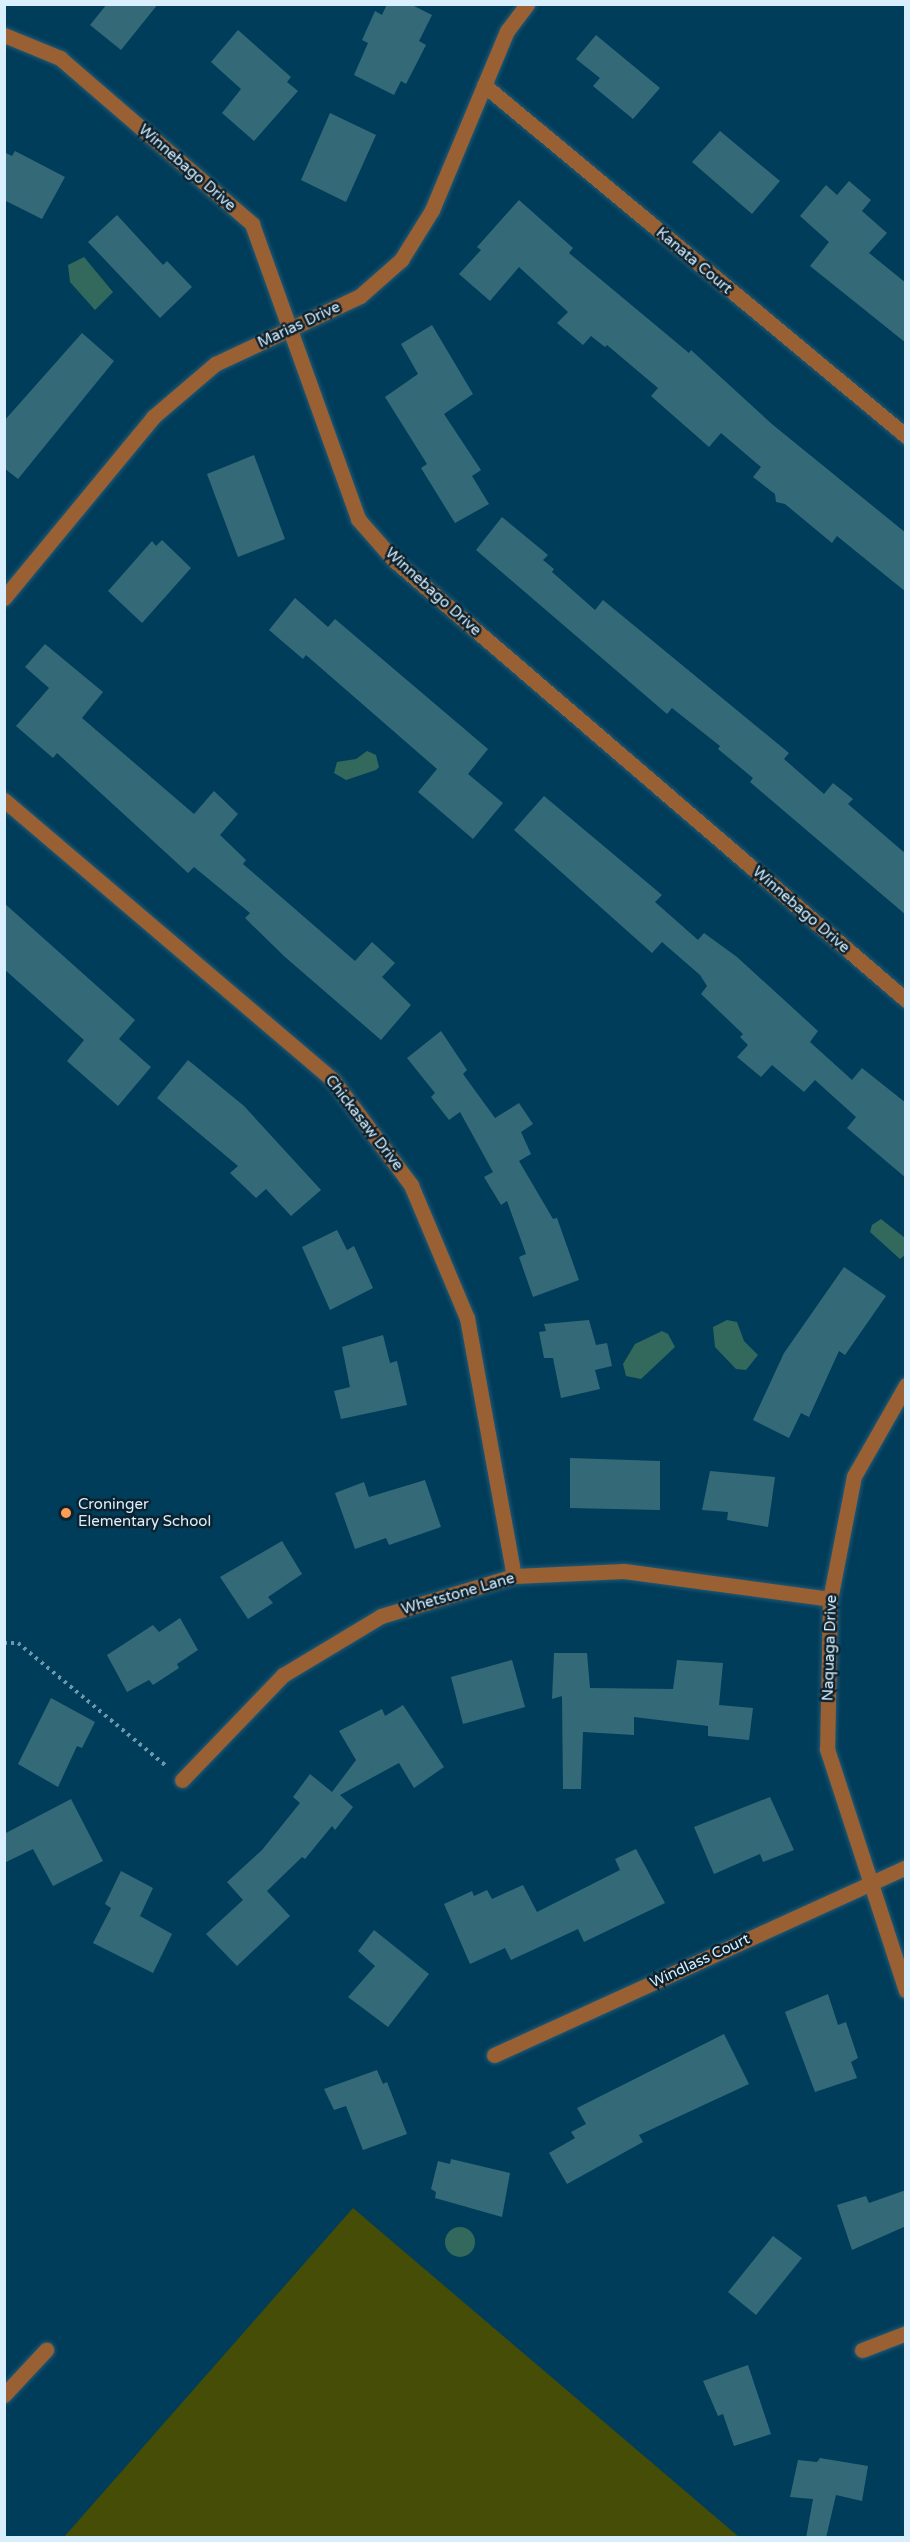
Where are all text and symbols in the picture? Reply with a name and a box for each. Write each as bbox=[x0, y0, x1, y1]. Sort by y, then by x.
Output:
street label: Winnebago Drive bbox=[135, 121, 239, 215]
street label: Kanata Court bbox=[652, 224, 736, 298]
street label: Marias Drive bbox=[255, 298, 343, 352]
street label: Winnebago Drive bbox=[381, 544, 485, 640]
street label: Winnebago Drive bbox=[749, 863, 853, 957]
street label: Chickasaw Drive bbox=[321, 1072, 407, 1174]
place label: Croninger Elementary School bbox=[78, 1495, 211, 1530]
marker: Croninger Elementary School bbox=[59, 1506, 73, 1520]
street label: Whetstone Lane bbox=[399, 1569, 517, 1619]
street label: Naquaga Drive bbox=[819, 1595, 841, 1701]
street label: Windlass Court bbox=[647, 1930, 753, 1992]

